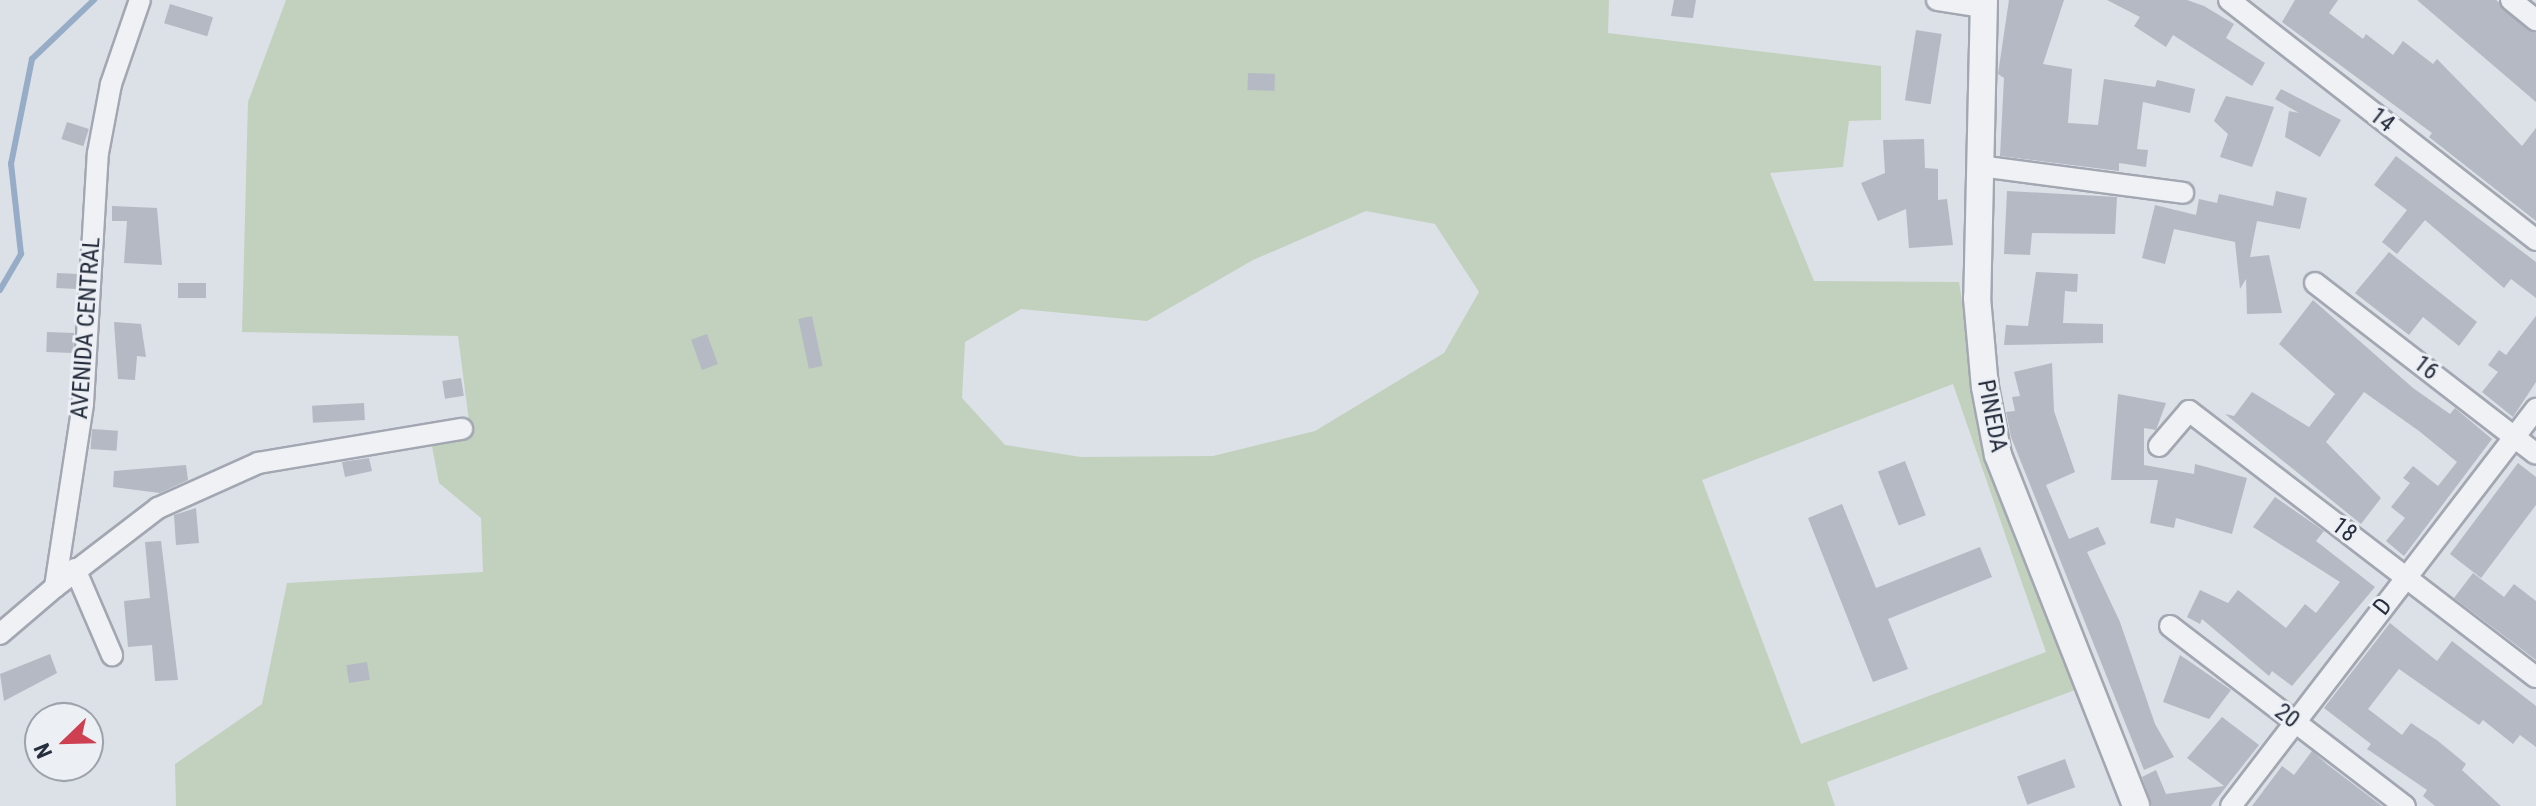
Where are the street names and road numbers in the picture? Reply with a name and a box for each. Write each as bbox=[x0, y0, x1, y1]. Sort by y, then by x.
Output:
street label: 14 bbox=[2364, 101, 2400, 139]
street label: AVENIDA CENTRAL bbox=[65, 236, 107, 420]
street label: 16 bbox=[2408, 349, 2444, 387]
street label: PINEDA bbox=[1971, 377, 2013, 455]
street label: 18 bbox=[2326, 511, 2362, 549]
street label: D bbox=[2367, 593, 2399, 621]
street label: 20 bbox=[2269, 697, 2305, 735]

